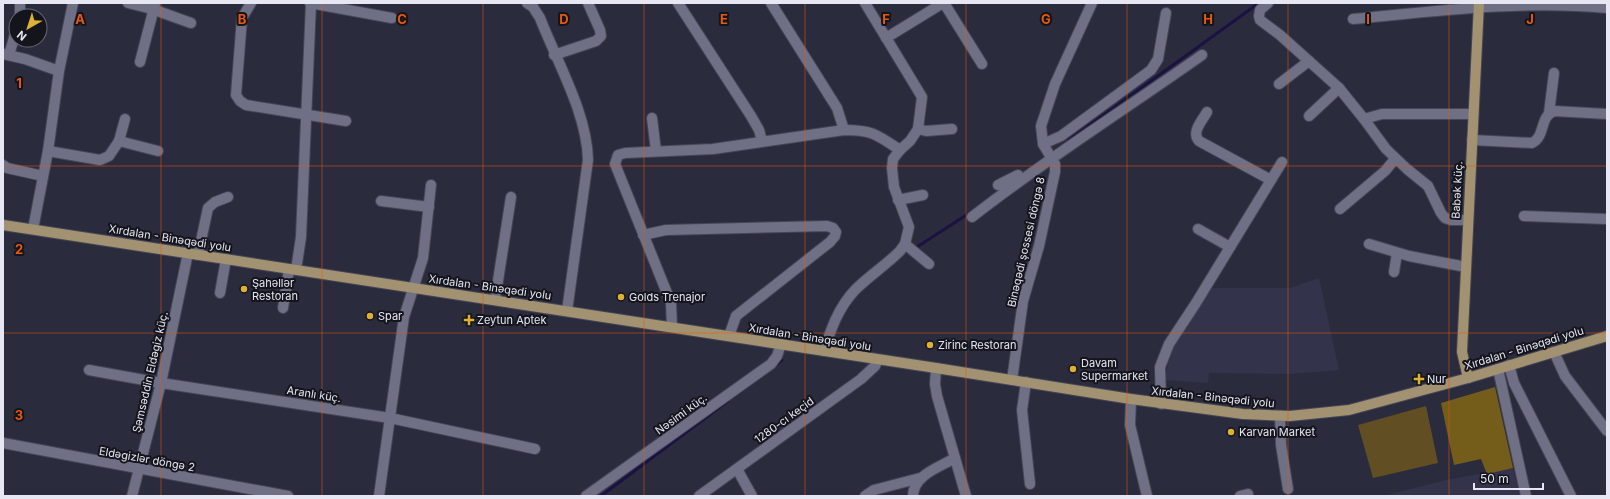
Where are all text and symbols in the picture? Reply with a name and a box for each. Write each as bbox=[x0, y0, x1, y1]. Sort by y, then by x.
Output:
north arrow bbox=[8, 8, 48, 48]
text: A bbox=[75, 11, 85, 27]
text: B bbox=[238, 11, 247, 27]
text: C bbox=[397, 11, 407, 27]
text: D bbox=[559, 11, 569, 27]
text: E bbox=[720, 11, 728, 27]
text: F bbox=[882, 11, 890, 27]
text: G bbox=[1041, 11, 1051, 27]
text: H bbox=[1203, 11, 1213, 27]
text: I bbox=[1366, 11, 1370, 27]
text: J bbox=[1526, 11, 1534, 27]
text: N bbox=[14, 28, 29, 44]
text: 1 bbox=[16, 75, 22, 91]
street label: Babək küç. bbox=[1449, 161, 1465, 219]
street label: Binəqədi şossesi döngə 8 bbox=[1004, 175, 1048, 309]
street label: Xırdalan - Binəqədi yolu bbox=[108, 221, 232, 255]
text: 2 bbox=[15, 241, 23, 257]
street label: Xırdalan - Binəqədi yolu bbox=[428, 271, 552, 303]
place label: Şahəllər Restoran bbox=[252, 276, 298, 303]
marker: Şahəllər Restoran bbox=[239, 284, 249, 294]
place label: Golds Trenajor bbox=[629, 290, 705, 304]
marker: Golds Trenajor bbox=[616, 292, 626, 302]
place label: Spar bbox=[378, 309, 402, 323]
street label: Şəmsəddin Eldəgiz küç. bbox=[129, 310, 171, 434]
marker: Spar bbox=[365, 311, 375, 321]
place label: Zeytun Aptek bbox=[477, 313, 546, 327]
marker: Zeytun Aptek bbox=[464, 315, 474, 325]
street label: Xırdalan - Binəqədi yolu bbox=[748, 320, 872, 354]
street label: Xırdalan - Binəqədi yolu bbox=[1463, 323, 1585, 373]
place label: Zirinc Restoran bbox=[938, 338, 1016, 352]
marker: Zirinc Restoran bbox=[925, 340, 935, 350]
place label: Davam Supermarket bbox=[1081, 356, 1148, 383]
marker: Davam Supermarket bbox=[1068, 364, 1078, 374]
place label: Nur bbox=[1427, 372, 1446, 386]
marker: Nur bbox=[1414, 374, 1424, 384]
street label: Aranlı küç. bbox=[286, 383, 342, 405]
street label: Xırdalan - Binəqədi yolu bbox=[1151, 384, 1275, 410]
street label: Nəsimi küç. bbox=[652, 391, 710, 437]
street label: 1280-cı keçid bbox=[752, 394, 816, 446]
text: 3 bbox=[15, 407, 23, 423]
place label: Karvan Market bbox=[1239, 425, 1315, 439]
marker: Karvan Market bbox=[1226, 427, 1236, 437]
street label: Eldəgizlər döngə 2 bbox=[98, 444, 196, 474]
scale bar bbox=[1474, 465, 1543, 491]
text: 50 m bbox=[1480, 471, 1509, 486]

